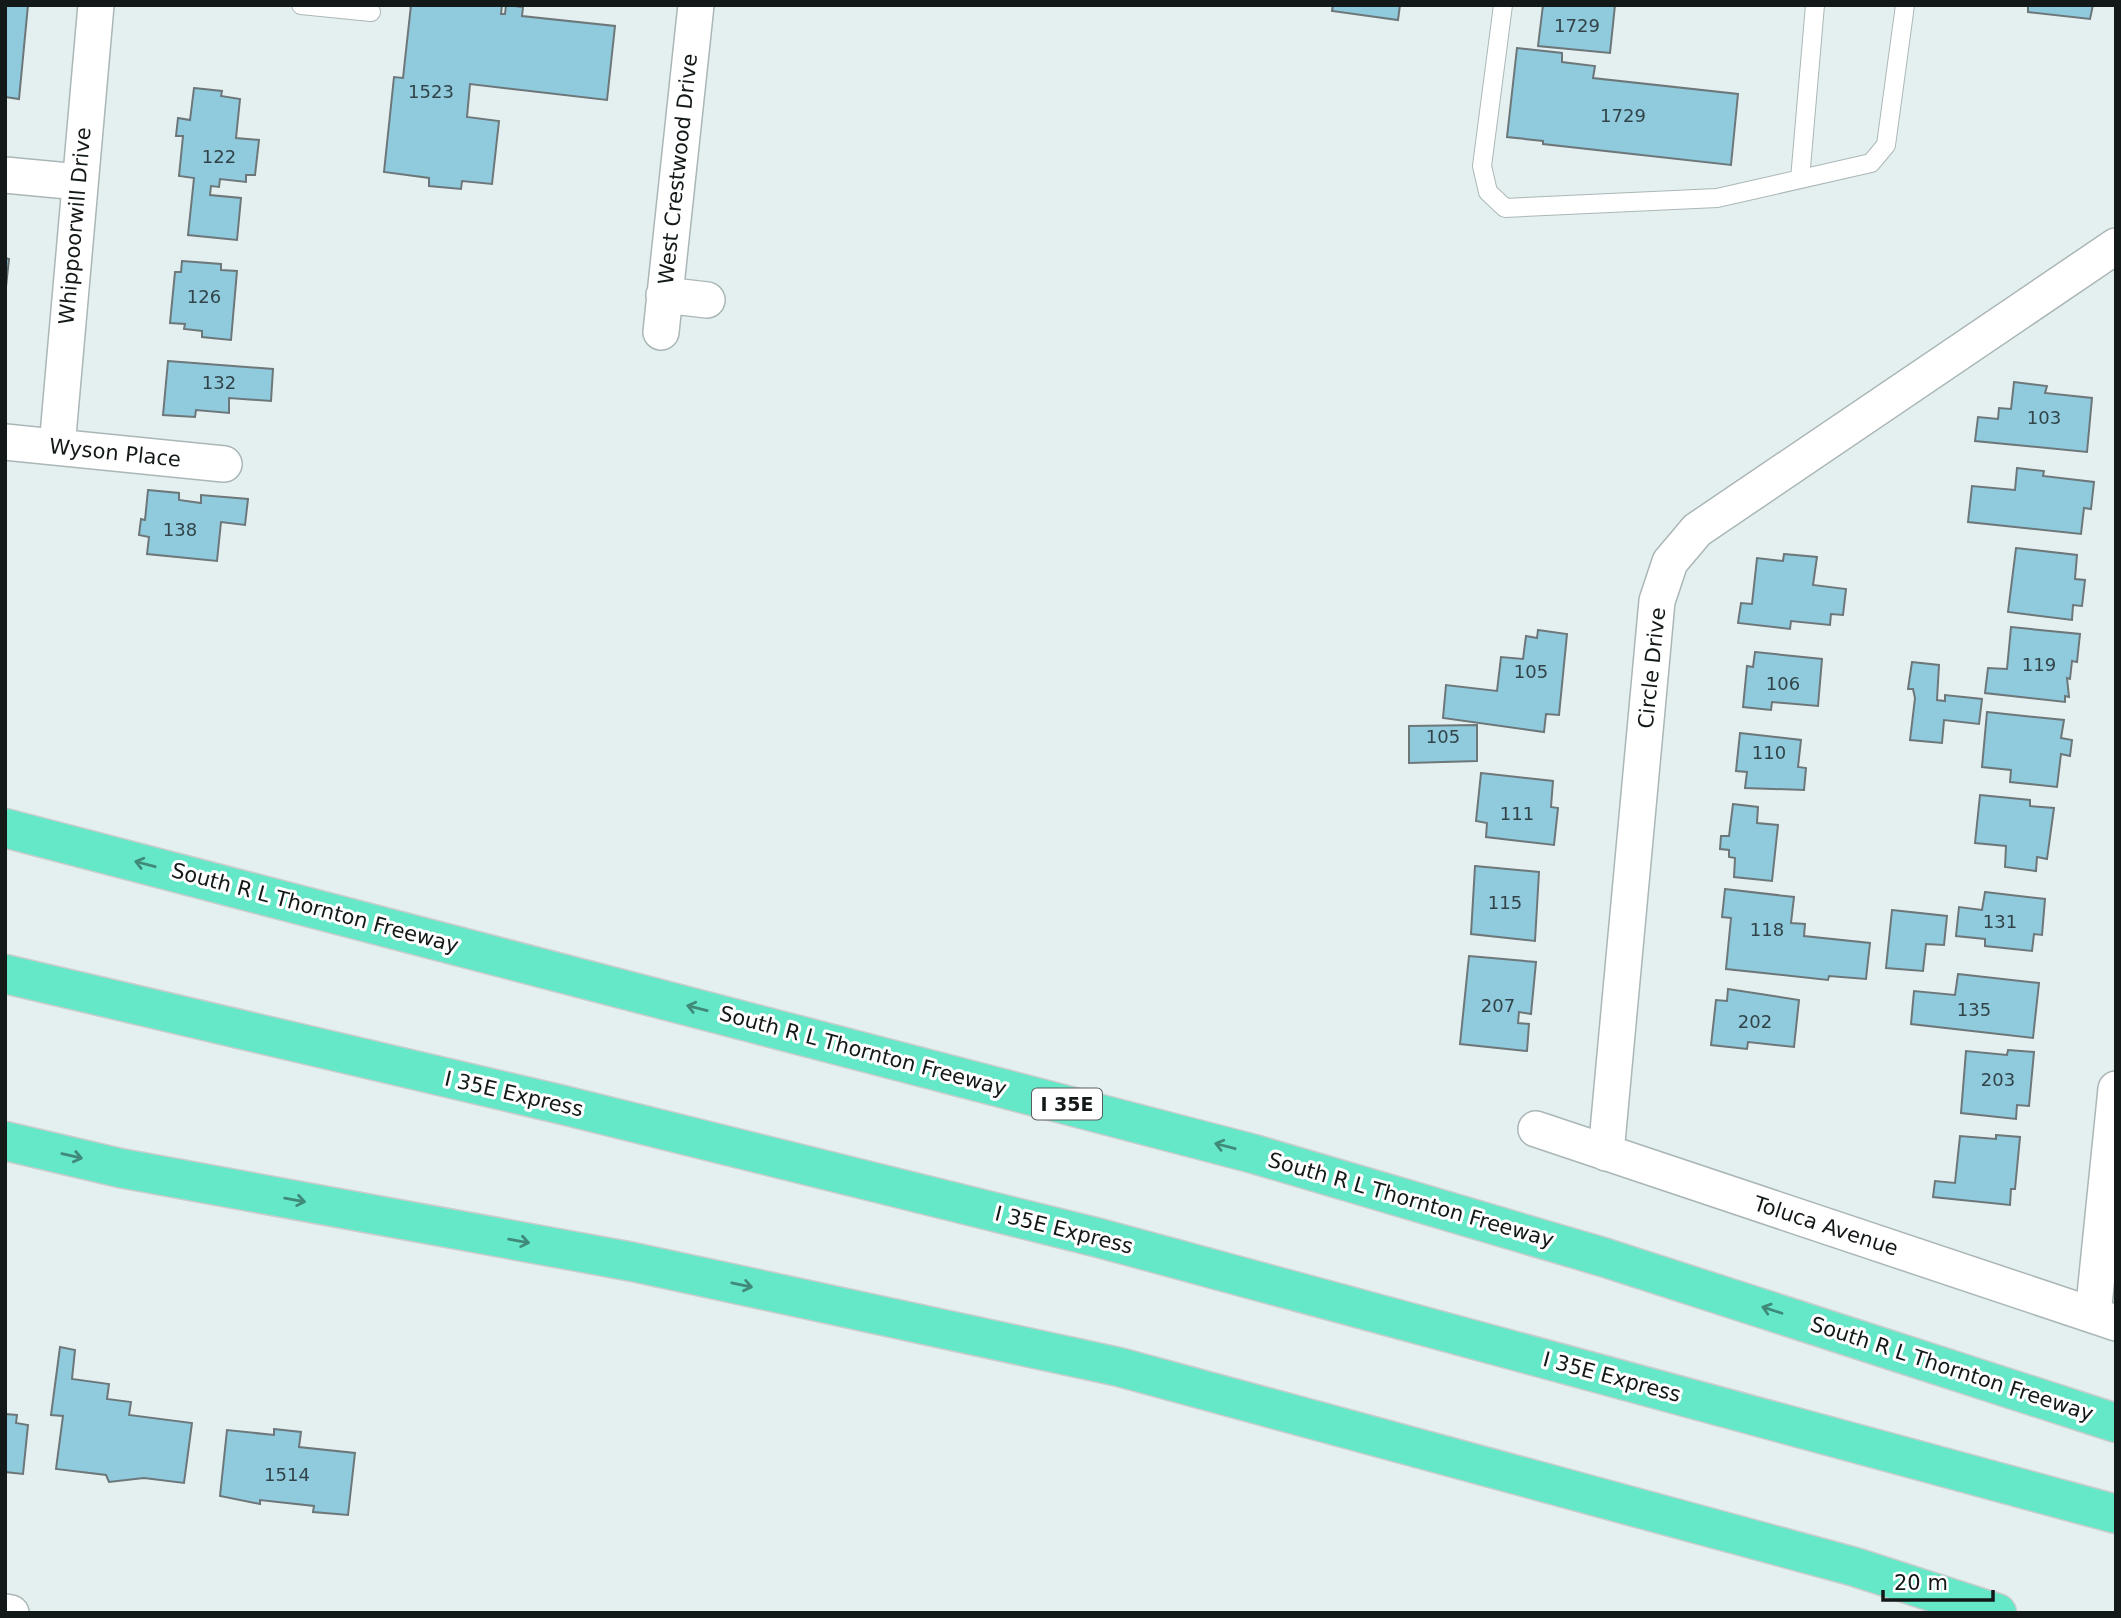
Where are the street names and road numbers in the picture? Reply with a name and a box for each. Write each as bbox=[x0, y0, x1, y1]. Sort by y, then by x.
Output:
street label: West Crestwood Drive bbox=[654, 52, 702, 286]
street label: Whippoorwill Drive bbox=[54, 126, 96, 326]
street label: Wyson Place bbox=[48, 434, 182, 472]
street label: Circle Drive bbox=[1634, 606, 1670, 730]
street label: South R L Thornton Freeway bbox=[169, 858, 461, 958]
street label: South R L Thornton Freeway bbox=[717, 1001, 1009, 1101]
street label: I 35E Express bbox=[442, 1066, 586, 1122]
road number: I 35E bbox=[1032, 1088, 1102, 1120]
street label: South R L Thornton Freeway bbox=[1265, 1148, 1557, 1252]
street label: Toluca Avenue bbox=[1750, 1191, 1901, 1261]
street label: I 35E Express bbox=[992, 1201, 1136, 1259]
street label: South R L Thornton Freeway bbox=[1808, 1312, 2096, 1426]
street label: I 35E Express bbox=[1541, 1347, 1683, 1407]

